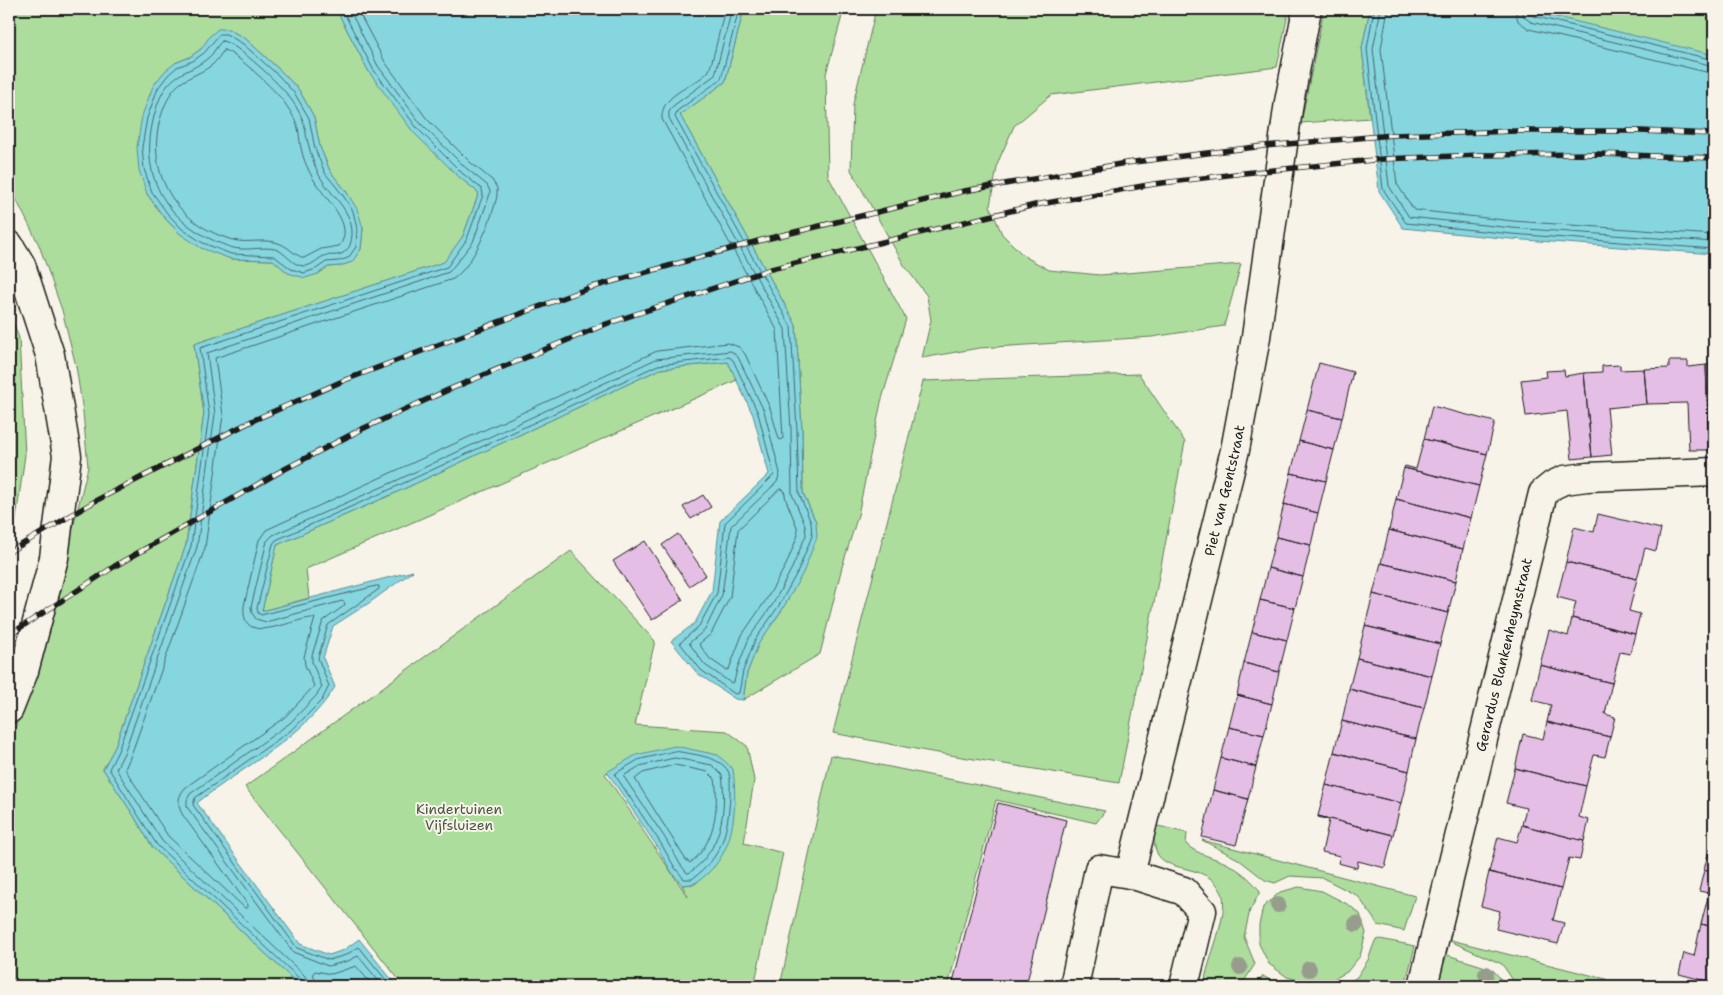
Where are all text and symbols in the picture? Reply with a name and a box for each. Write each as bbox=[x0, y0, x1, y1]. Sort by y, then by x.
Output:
street label: Piet van Gentstraat bbox=[1200, 423, 1248, 558]
street label: Gerardus Blankenheymstraat bbox=[1471, 556, 1536, 753]
park label: Kindertuinen Vijfsluizen bbox=[416, 800, 503, 834]

